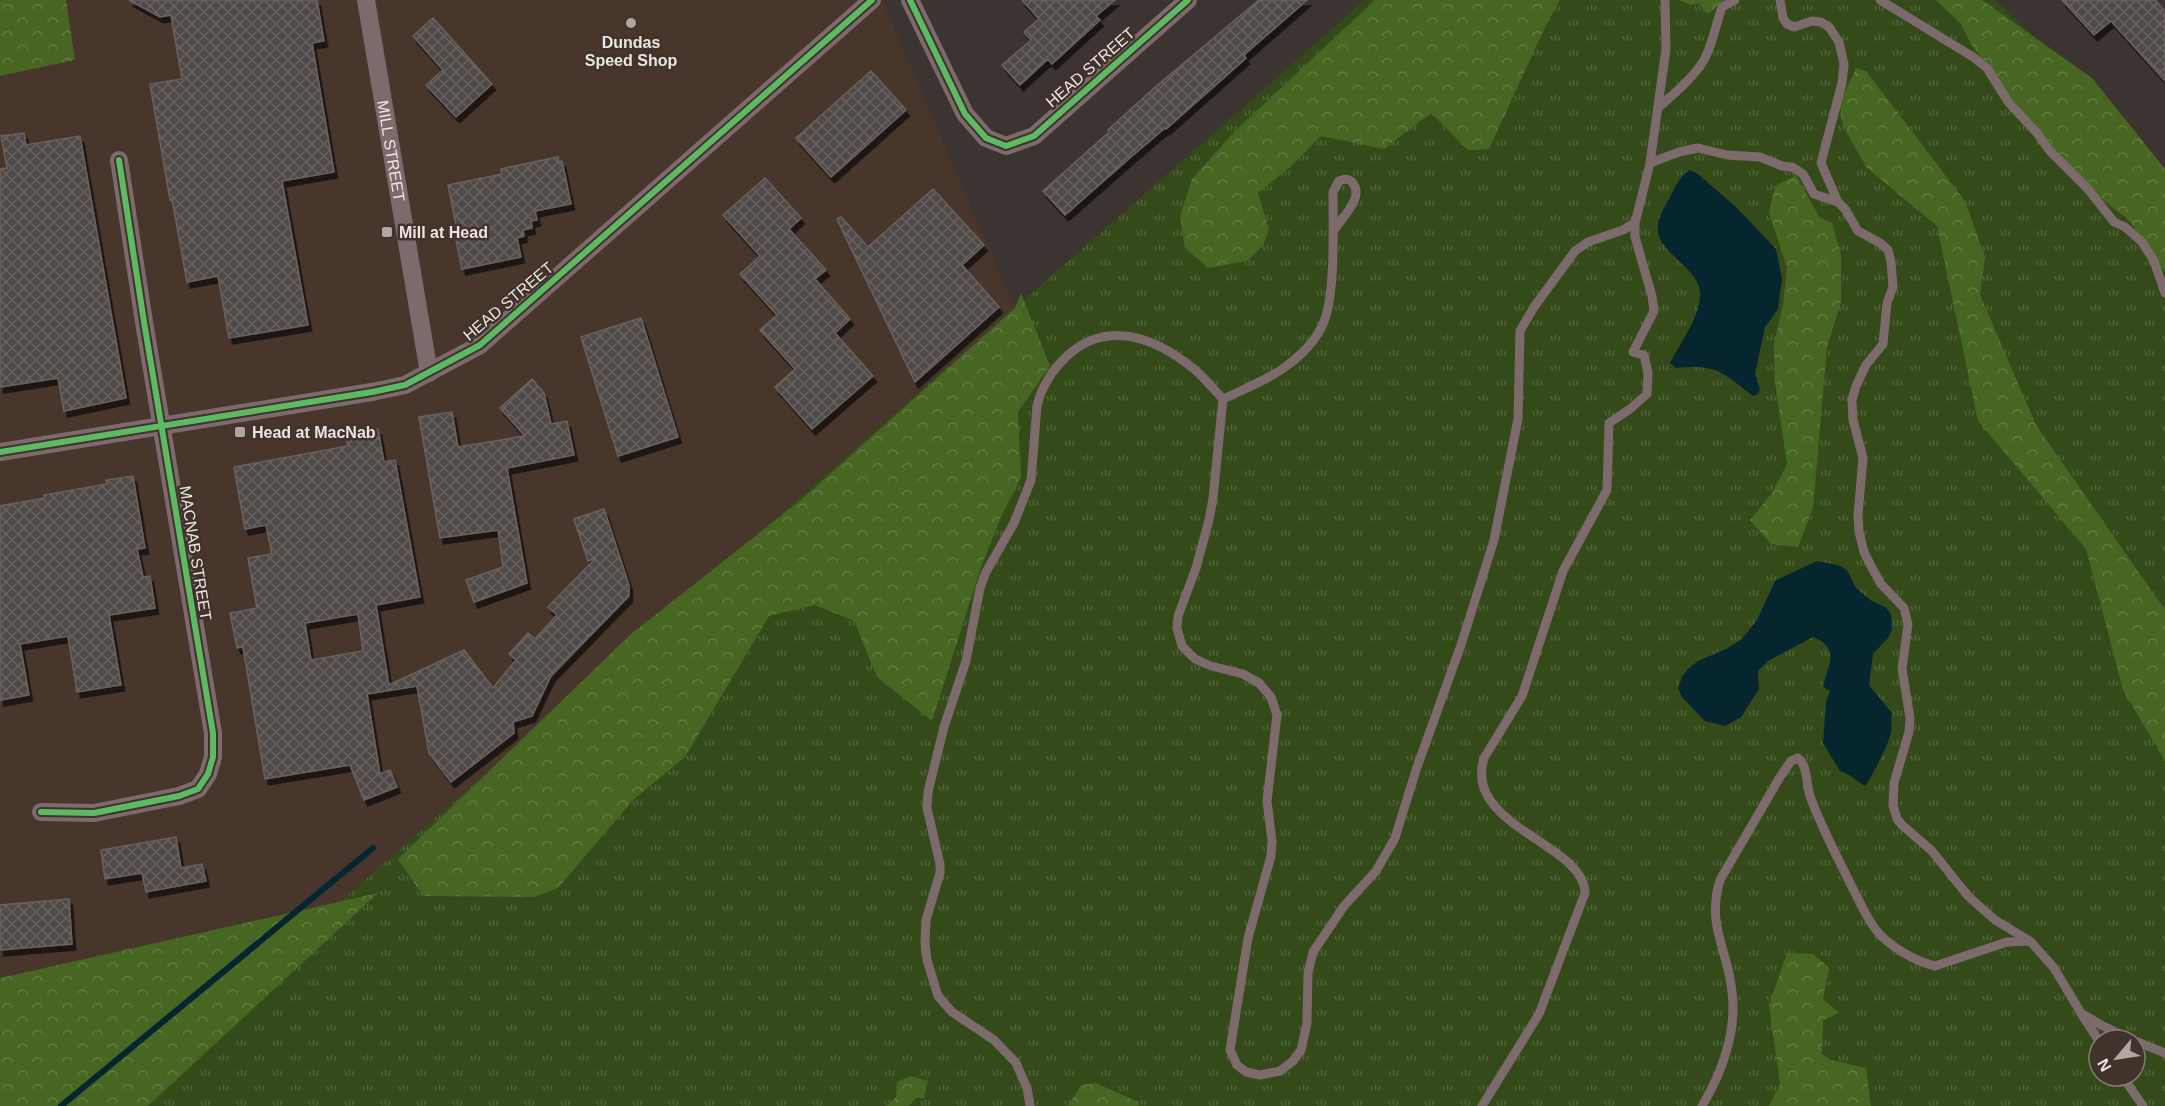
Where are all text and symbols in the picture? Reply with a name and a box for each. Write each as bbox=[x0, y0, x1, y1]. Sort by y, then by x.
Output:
marker: Dundas Speed Shop bbox=[624, 16, 638, 30]
street label: HEAD STREET bbox=[1042, 24, 1138, 111]
place label: Dundas Speed Shop bbox=[585, 34, 677, 69]
street label: MILL STREET bbox=[374, 99, 408, 203]
place label: Mill at Head bbox=[399, 224, 488, 241]
marker: Mill at Head bbox=[380, 225, 394, 239]
street label: HEAD STREET bbox=[460, 259, 557, 344]
place label: Head at MacNab bbox=[252, 424, 376, 441]
marker: Head at MacNab bbox=[233, 425, 247, 439]
street label: MACNAB STREET bbox=[176, 485, 215, 622]
north arrow bbox=[2087, 1028, 2147, 1088]
text: N bbox=[2094, 1056, 2115, 1074]

